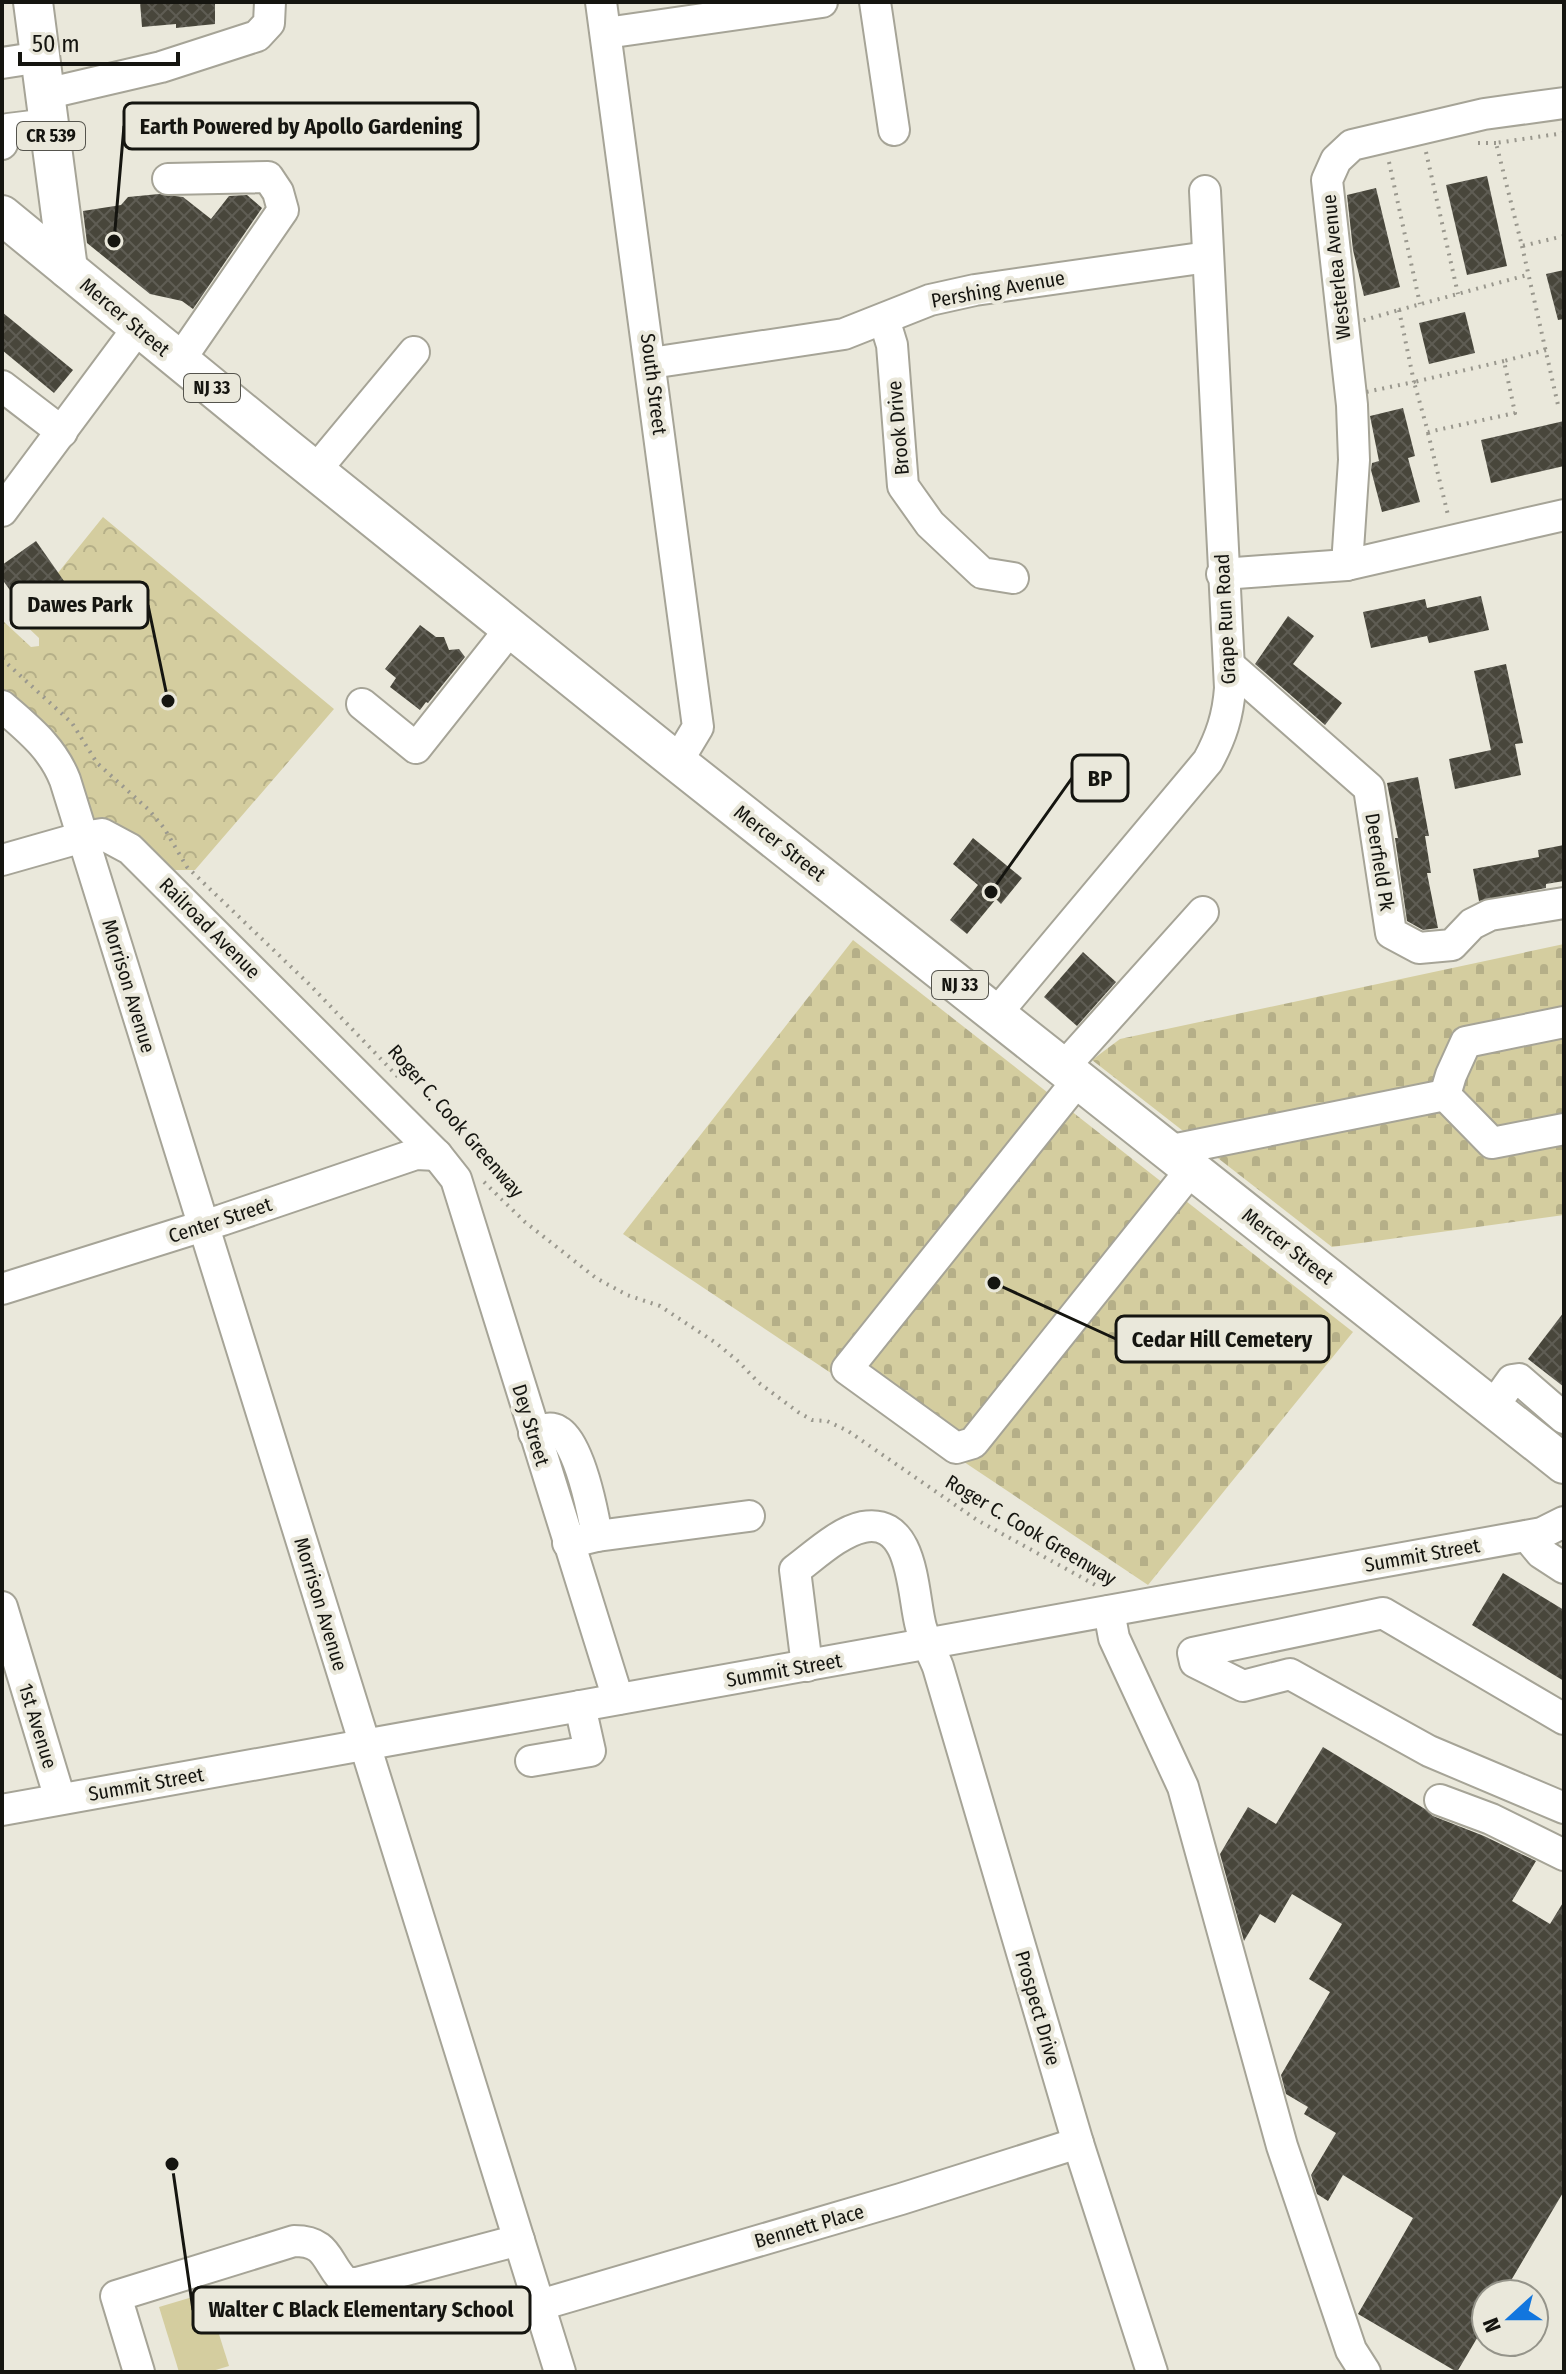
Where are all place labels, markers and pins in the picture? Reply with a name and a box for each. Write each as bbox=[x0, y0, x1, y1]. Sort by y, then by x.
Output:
callout: Earth Powered by Apollo Gardening bbox=[124, 103, 478, 149]
callout: Dawes Park bbox=[11, 582, 148, 628]
callout: BP bbox=[1072, 755, 1128, 801]
callout: Cedar Hill Cemetery bbox=[1116, 1316, 1329, 1362]
callout: Walter C Black Elementary School bbox=[193, 2287, 530, 2333]

